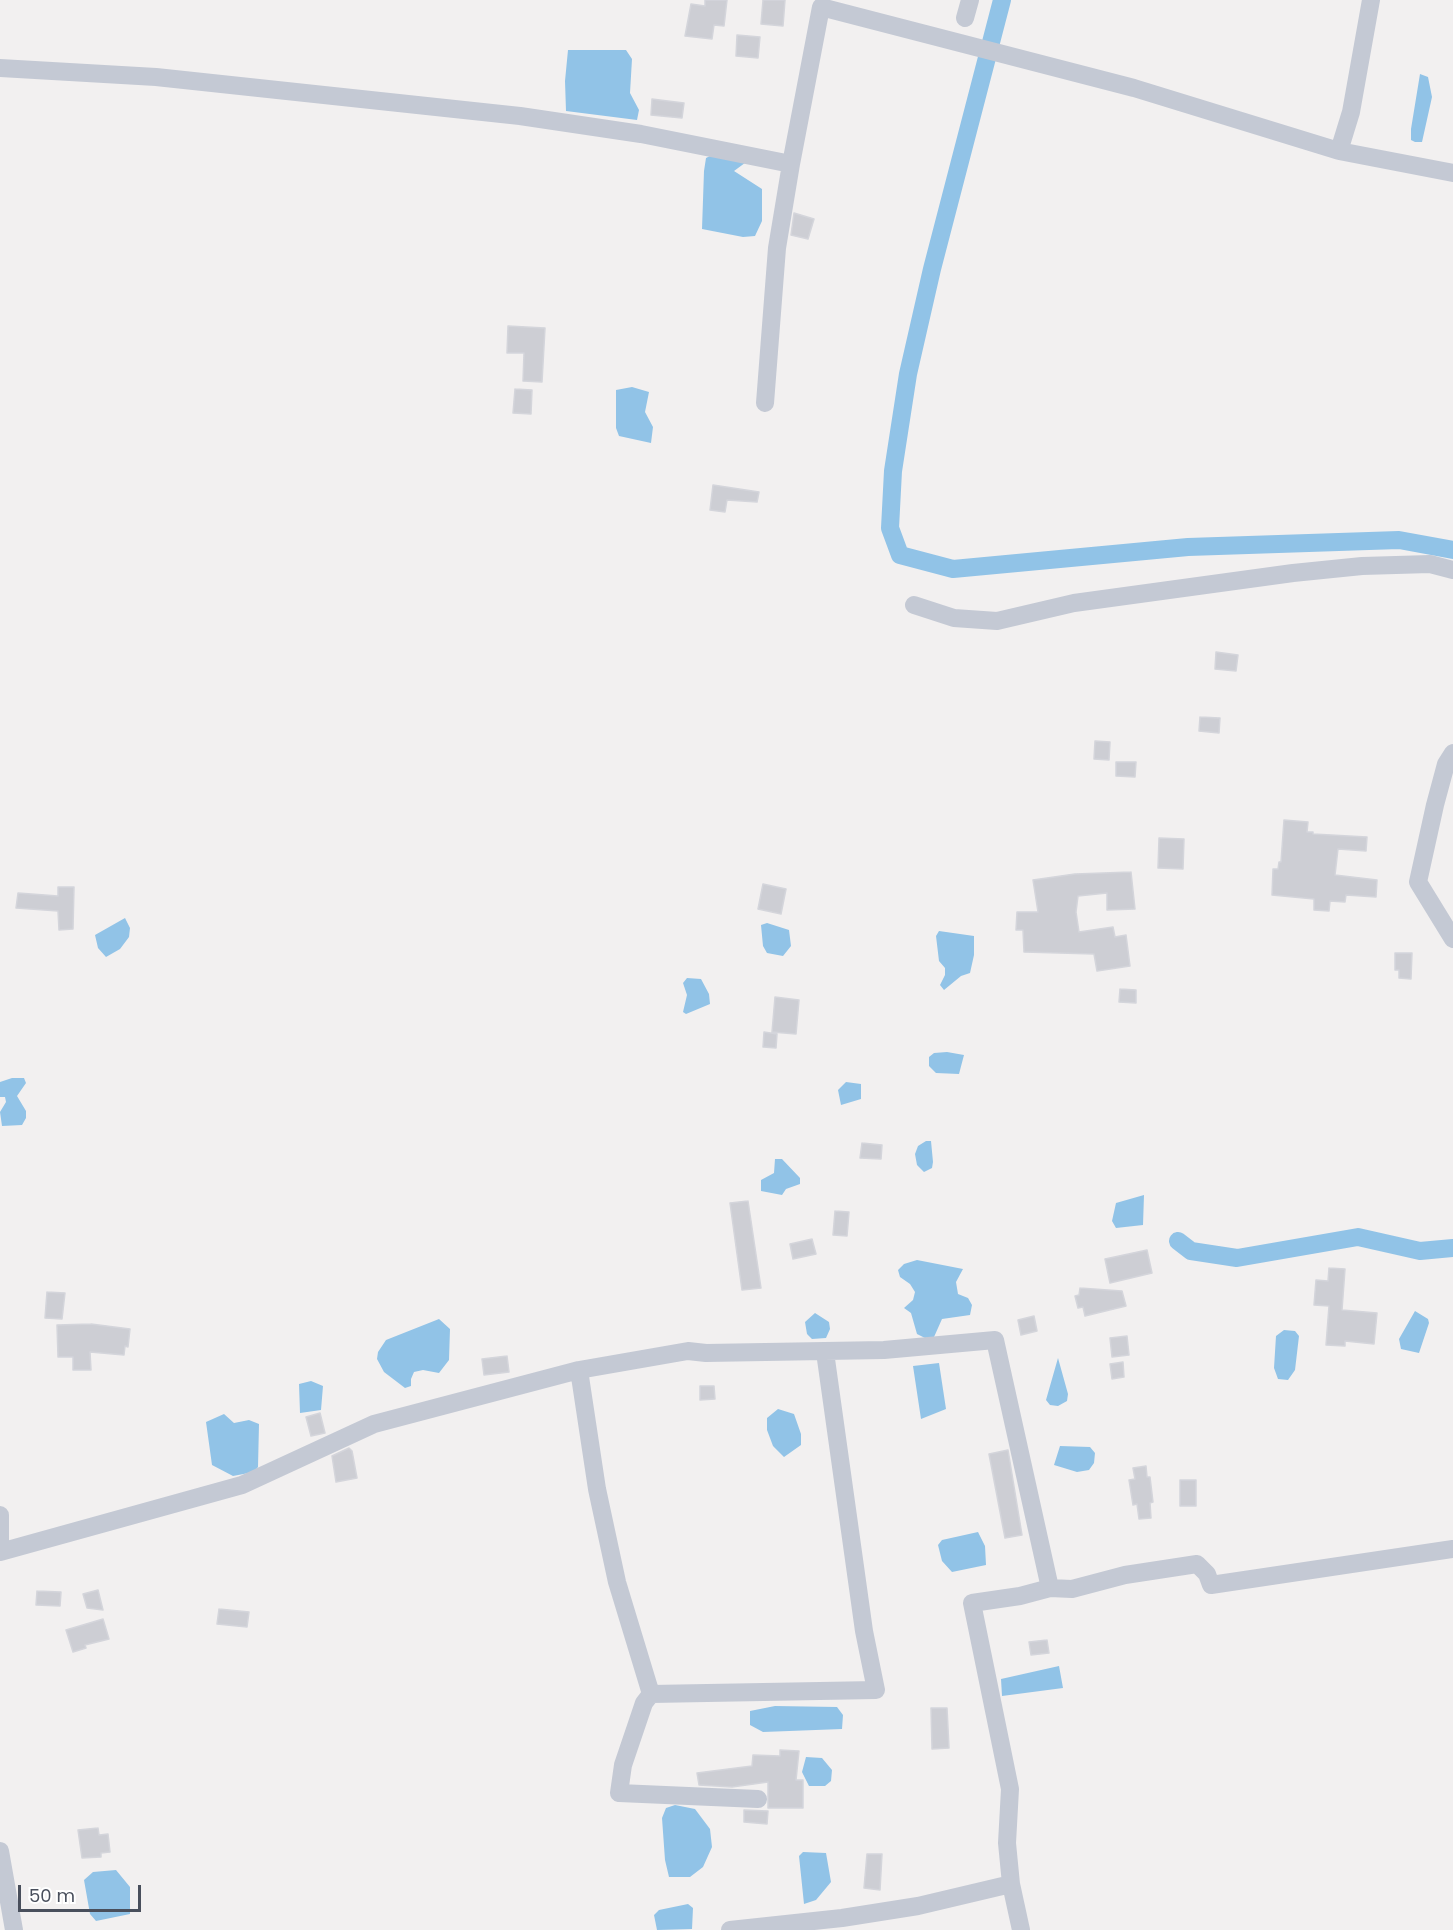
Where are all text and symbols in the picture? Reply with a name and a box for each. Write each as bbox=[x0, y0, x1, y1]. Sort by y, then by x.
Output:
scale bar bbox=[21, 1873, 144, 1911]
text: 50 m bbox=[29, 1883, 75, 1908]

